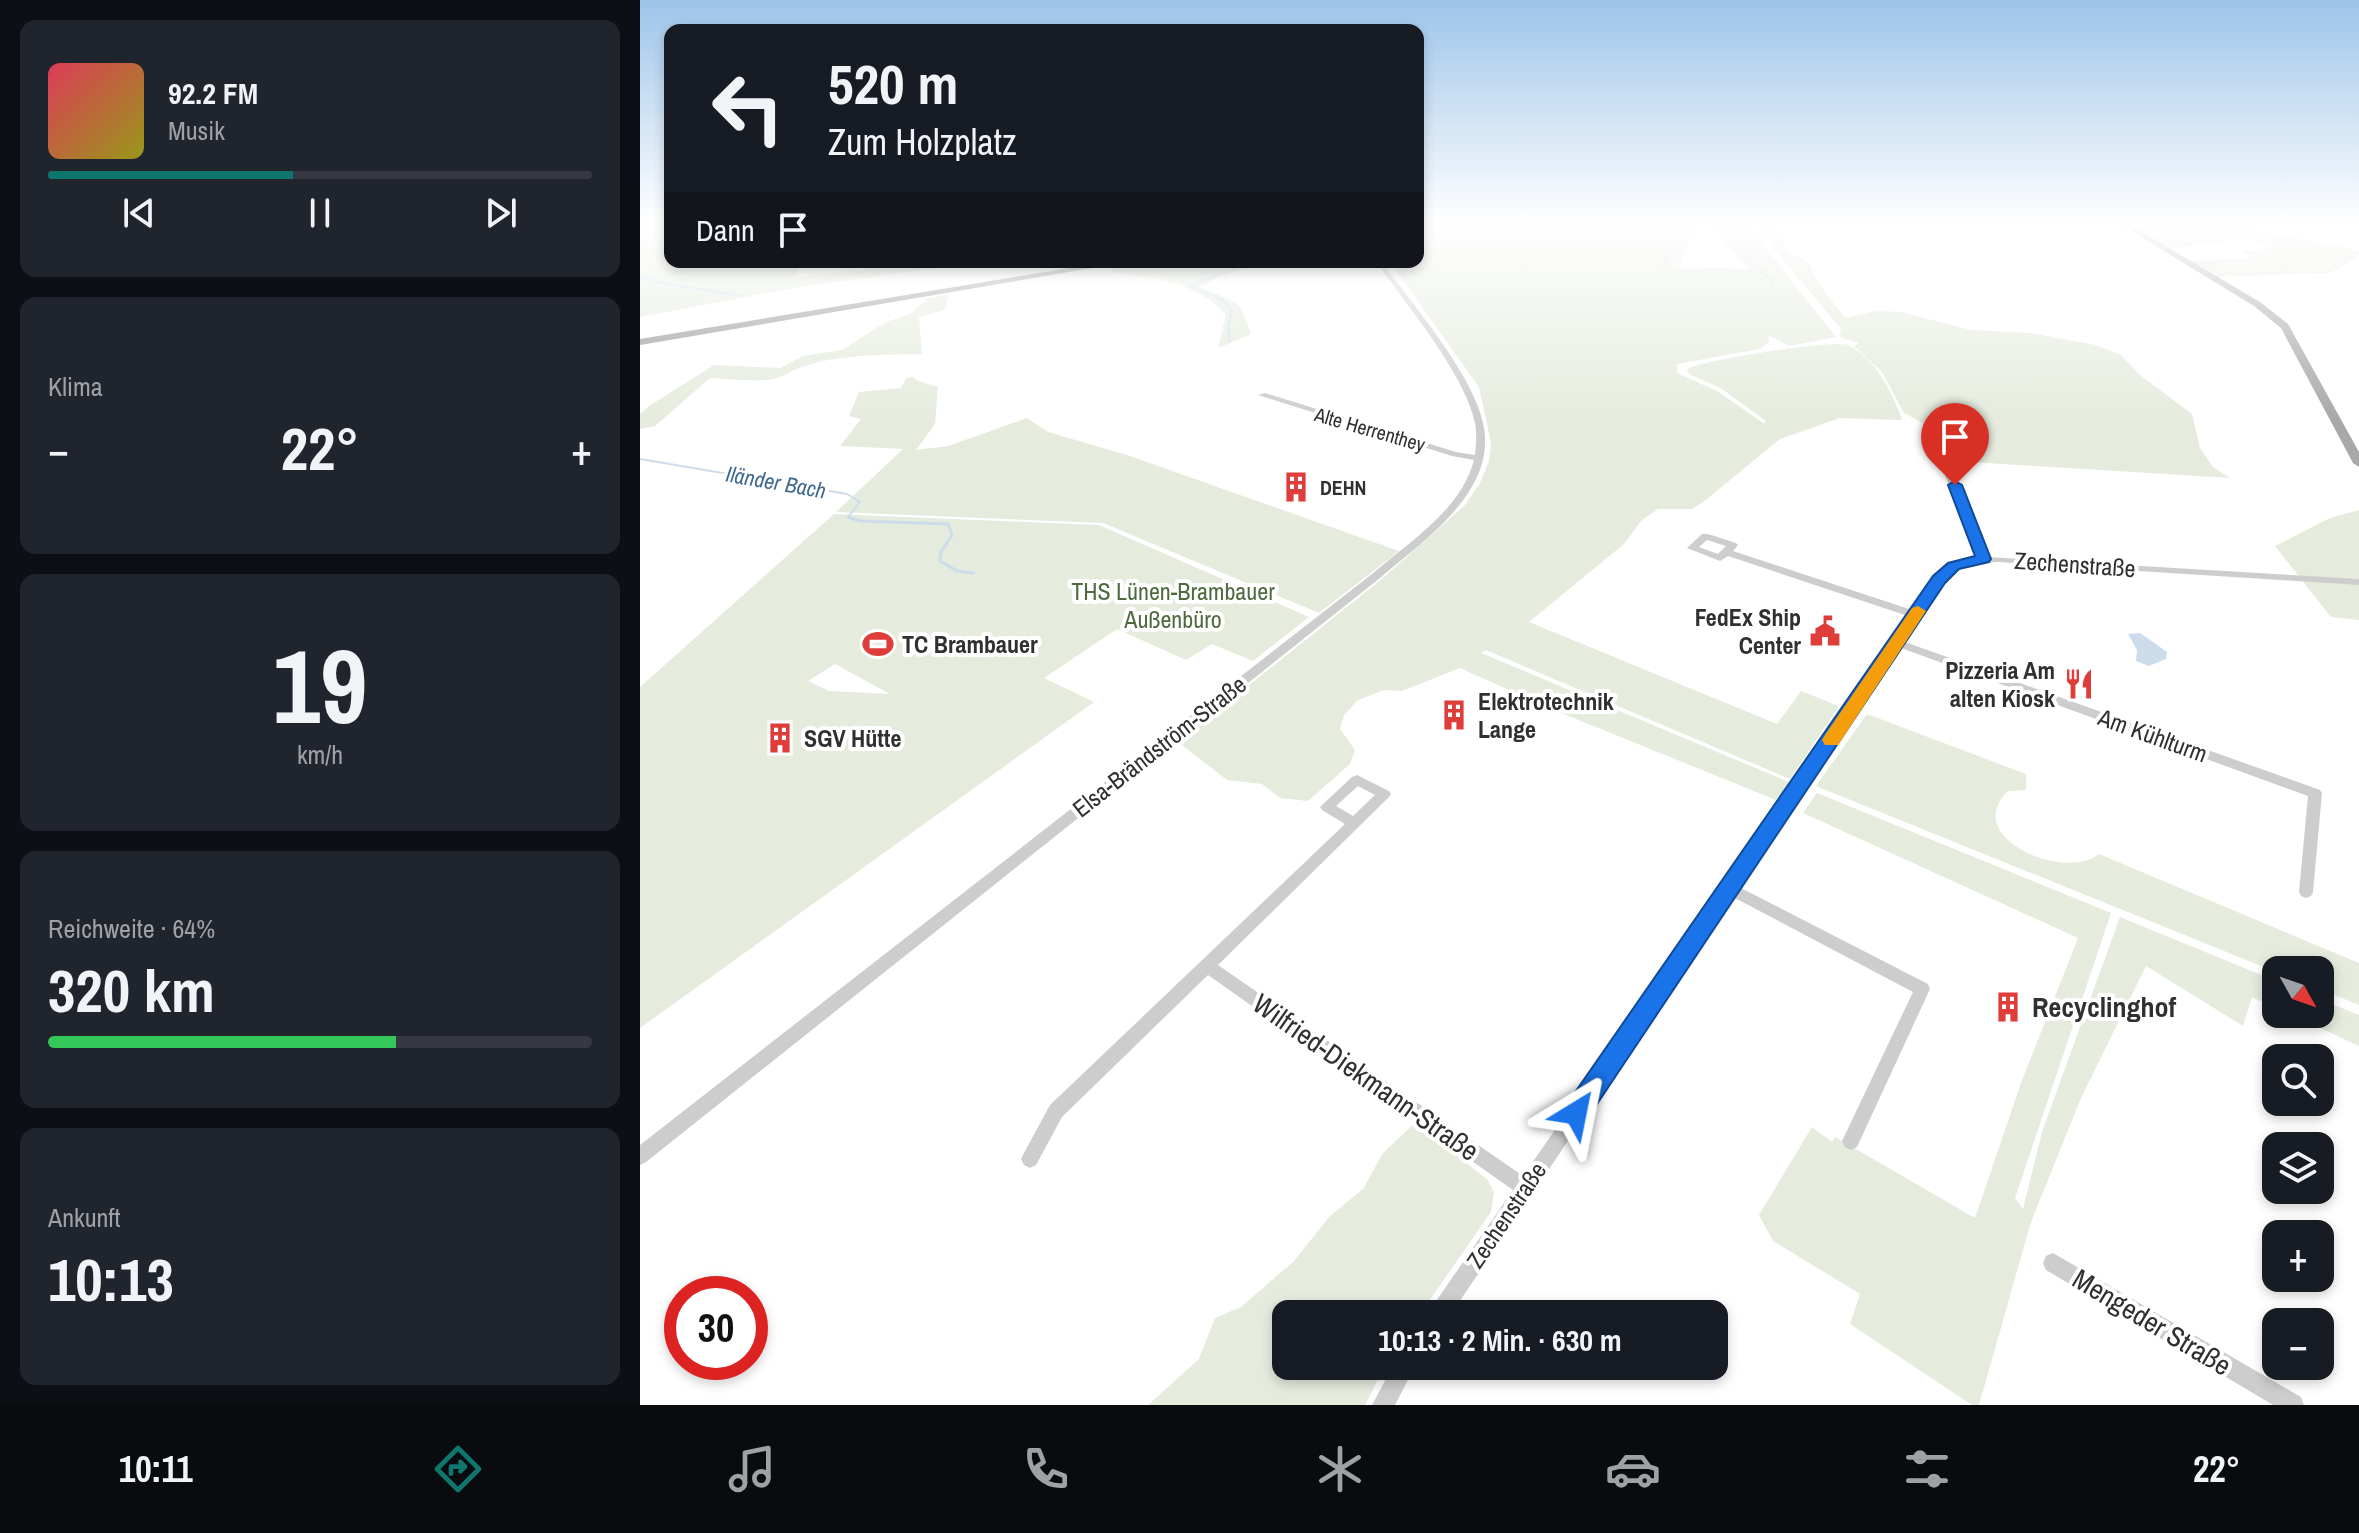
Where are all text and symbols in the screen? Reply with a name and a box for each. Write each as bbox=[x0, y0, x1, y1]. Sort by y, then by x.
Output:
text: 520 m bbox=[828, 46, 958, 121]
icon: left bbox=[696, 56, 800, 160]
text: 92.2 FM bbox=[168, 73, 258, 113]
text: Musik bbox=[168, 113, 225, 148]
text: Zum Holzplatz bbox=[828, 118, 1017, 166]
icon: previous bbox=[117, 191, 161, 235]
icon: pause bbox=[298, 191, 342, 235]
icon: next bbox=[479, 191, 523, 235]
icon: arrive bbox=[771, 208, 815, 252]
text: Dann bbox=[696, 210, 755, 250]
text: Klima bbox=[48, 369, 103, 404]
street label: Alte Herrenthey bbox=[1311, 400, 1429, 458]
pin bbox=[1921, 403, 1989, 485]
text: 22° bbox=[281, 408, 359, 489]
icon: arrive bbox=[1933, 415, 1977, 459]
text: − bbox=[48, 419, 69, 479]
text: + bbox=[571, 419, 592, 479]
water label: Iländer Bach bbox=[724, 458, 828, 506]
building icon: DEHN bbox=[1279, 470, 1313, 504]
place label: DEHN bbox=[1320, 474, 1366, 501]
street label: Zechenstraße bbox=[2013, 544, 2137, 584]
park label: THS Lünen-Brambauer Außenbüro bbox=[1071, 575, 1275, 635]
place label: FedEx Ship Center bbox=[1695, 601, 1801, 661]
public building icon: FedEx Ship Center bbox=[1808, 614, 1842, 648]
text: 19 bbox=[273, 615, 367, 755]
sports icon: TC Brambauer bbox=[861, 627, 895, 661]
place label: TC Brambauer bbox=[902, 628, 1038, 660]
place label: Pizzeria Am alten Kiosk bbox=[1945, 654, 2055, 714]
restaurant icon: Pizzeria Am alten Kiosk bbox=[2062, 667, 2096, 701]
street label: Elsa-Brändström-Straße bbox=[1066, 668, 1252, 824]
place label: Elektrotechnik Lange bbox=[1478, 685, 1614, 745]
building icon: Elektrotechnik Lange bbox=[1437, 698, 1471, 732]
street label: Am Kühlturm bbox=[2093, 700, 2212, 769]
building icon: SGV Hütte bbox=[763, 721, 797, 755]
place label: SGV Hütte bbox=[804, 722, 901, 754]
text: km/h bbox=[297, 737, 343, 772]
text: Reichweite · 64% bbox=[48, 911, 215, 946]
text: 320 km bbox=[48, 950, 215, 1031]
north arrow bbox=[2262, 956, 2334, 1028]
map controls bbox=[2262, 956, 2334, 1380]
street label: Wilfried-Diekmann-Straße bbox=[1245, 985, 1487, 1169]
place label: Recyclinghof bbox=[2032, 988, 2177, 1026]
building icon: Recyclinghof bbox=[1991, 990, 2025, 1024]
button: search bbox=[2262, 1044, 2334, 1116]
position arrow bbox=[1534, 1071, 1618, 1155]
button: layers bbox=[2262, 1132, 2334, 1204]
street label: Zechenstraße bbox=[1459, 1156, 1553, 1274]
text: Ankunft bbox=[48, 1200, 120, 1235]
button: + bbox=[2262, 1220, 2334, 1292]
text: 10:13 bbox=[48, 1239, 174, 1320]
street label: Mengeder Straße bbox=[2066, 1260, 2238, 1384]
speed limit sign: 30 bbox=[664, 1276, 768, 1380]
button: − bbox=[2262, 1308, 2334, 1380]
text: 10:13 · 2 Min. · 630 m bbox=[1378, 1320, 1622, 1360]
icon: directions bbox=[430, 1441, 486, 1497]
icon: music bbox=[724, 1441, 780, 1497]
icon: phone bbox=[1018, 1441, 1074, 1497]
icon: climate bbox=[1312, 1441, 1368, 1497]
icon: car bbox=[1605, 1441, 1661, 1497]
icon: filters bbox=[1899, 1441, 1955, 1497]
text: 10:11 bbox=[119, 1445, 193, 1493]
text: 22° bbox=[2193, 1445, 2240, 1493]

